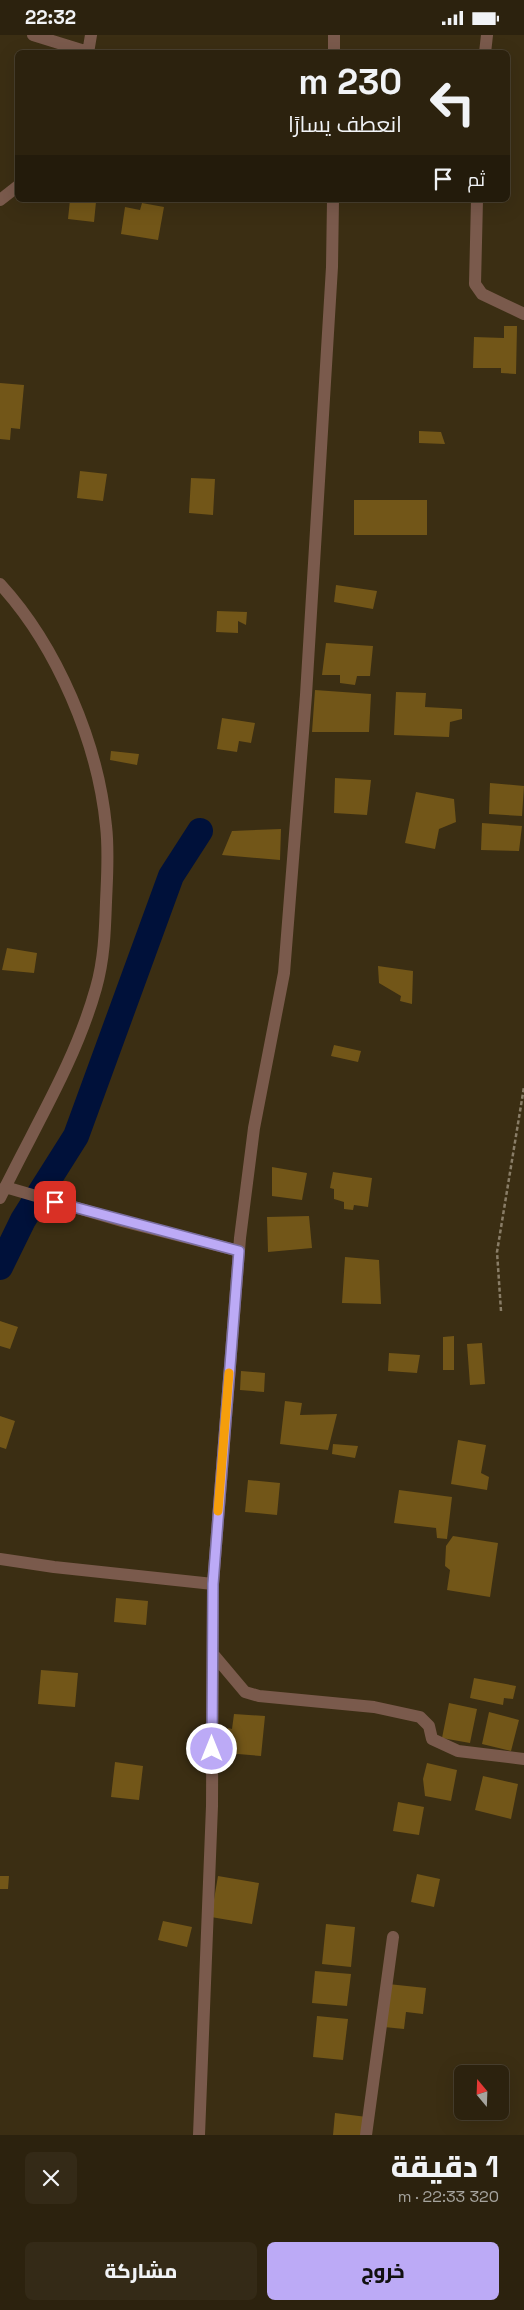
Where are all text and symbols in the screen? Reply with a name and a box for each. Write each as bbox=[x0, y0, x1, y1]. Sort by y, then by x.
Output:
text: 22:32 bbox=[25, 5, 76, 30]
text: 230 m bbox=[298, 60, 402, 104]
icon: left bbox=[420, 70, 485, 135]
text: انعطف يسارًا bbox=[288, 110, 402, 138]
icon: arrive bbox=[429, 165, 457, 193]
text: ثم bbox=[467, 167, 485, 192]
pin bbox=[34, 1181, 76, 1223]
icon: arrive bbox=[41, 1188, 69, 1216]
position arrow bbox=[185, 1722, 237, 1774]
north arrow bbox=[454, 2065, 509, 2120]
map controls bbox=[454, 2065, 509, 2120]
text: 1 دقيقة bbox=[391, 2147, 499, 2186]
button: close bbox=[25, 2152, 77, 2204]
text: 320 m · 22:33 bbox=[398, 2186, 499, 2207]
button: مشاركة bbox=[25, 2242, 257, 2300]
button: خروج bbox=[267, 2242, 499, 2300]

